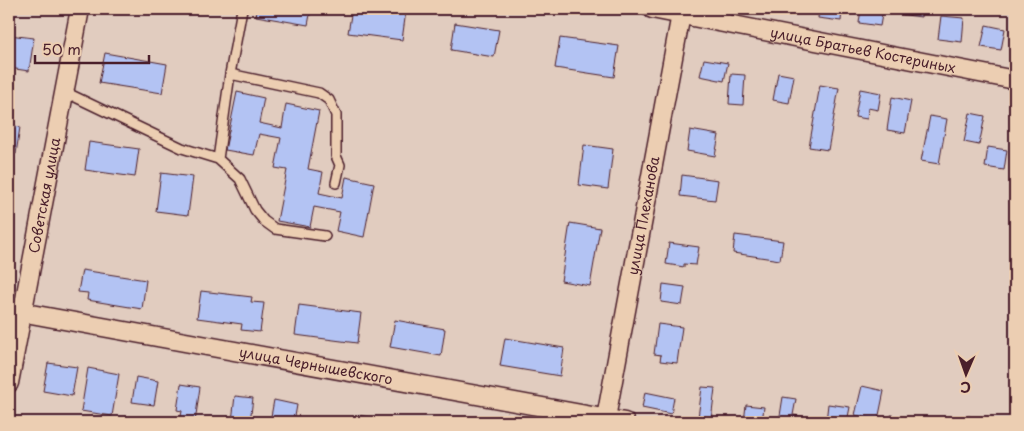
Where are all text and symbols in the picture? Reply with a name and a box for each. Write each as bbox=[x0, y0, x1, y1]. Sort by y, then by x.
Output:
street label: улица Братьев Костериных bbox=[769, 21, 958, 78]
scale bar bbox=[35, 32, 149, 64]
text: 50 m bbox=[42, 37, 81, 60]
street label: Советская улица bbox=[23, 135, 65, 255]
street label: улица Плеханова bbox=[622, 154, 664, 277]
street label: улица Чернышевского bbox=[238, 341, 395, 390]
north arrow bbox=[942, 348, 992, 398]
text: С bbox=[960, 377, 971, 398]

